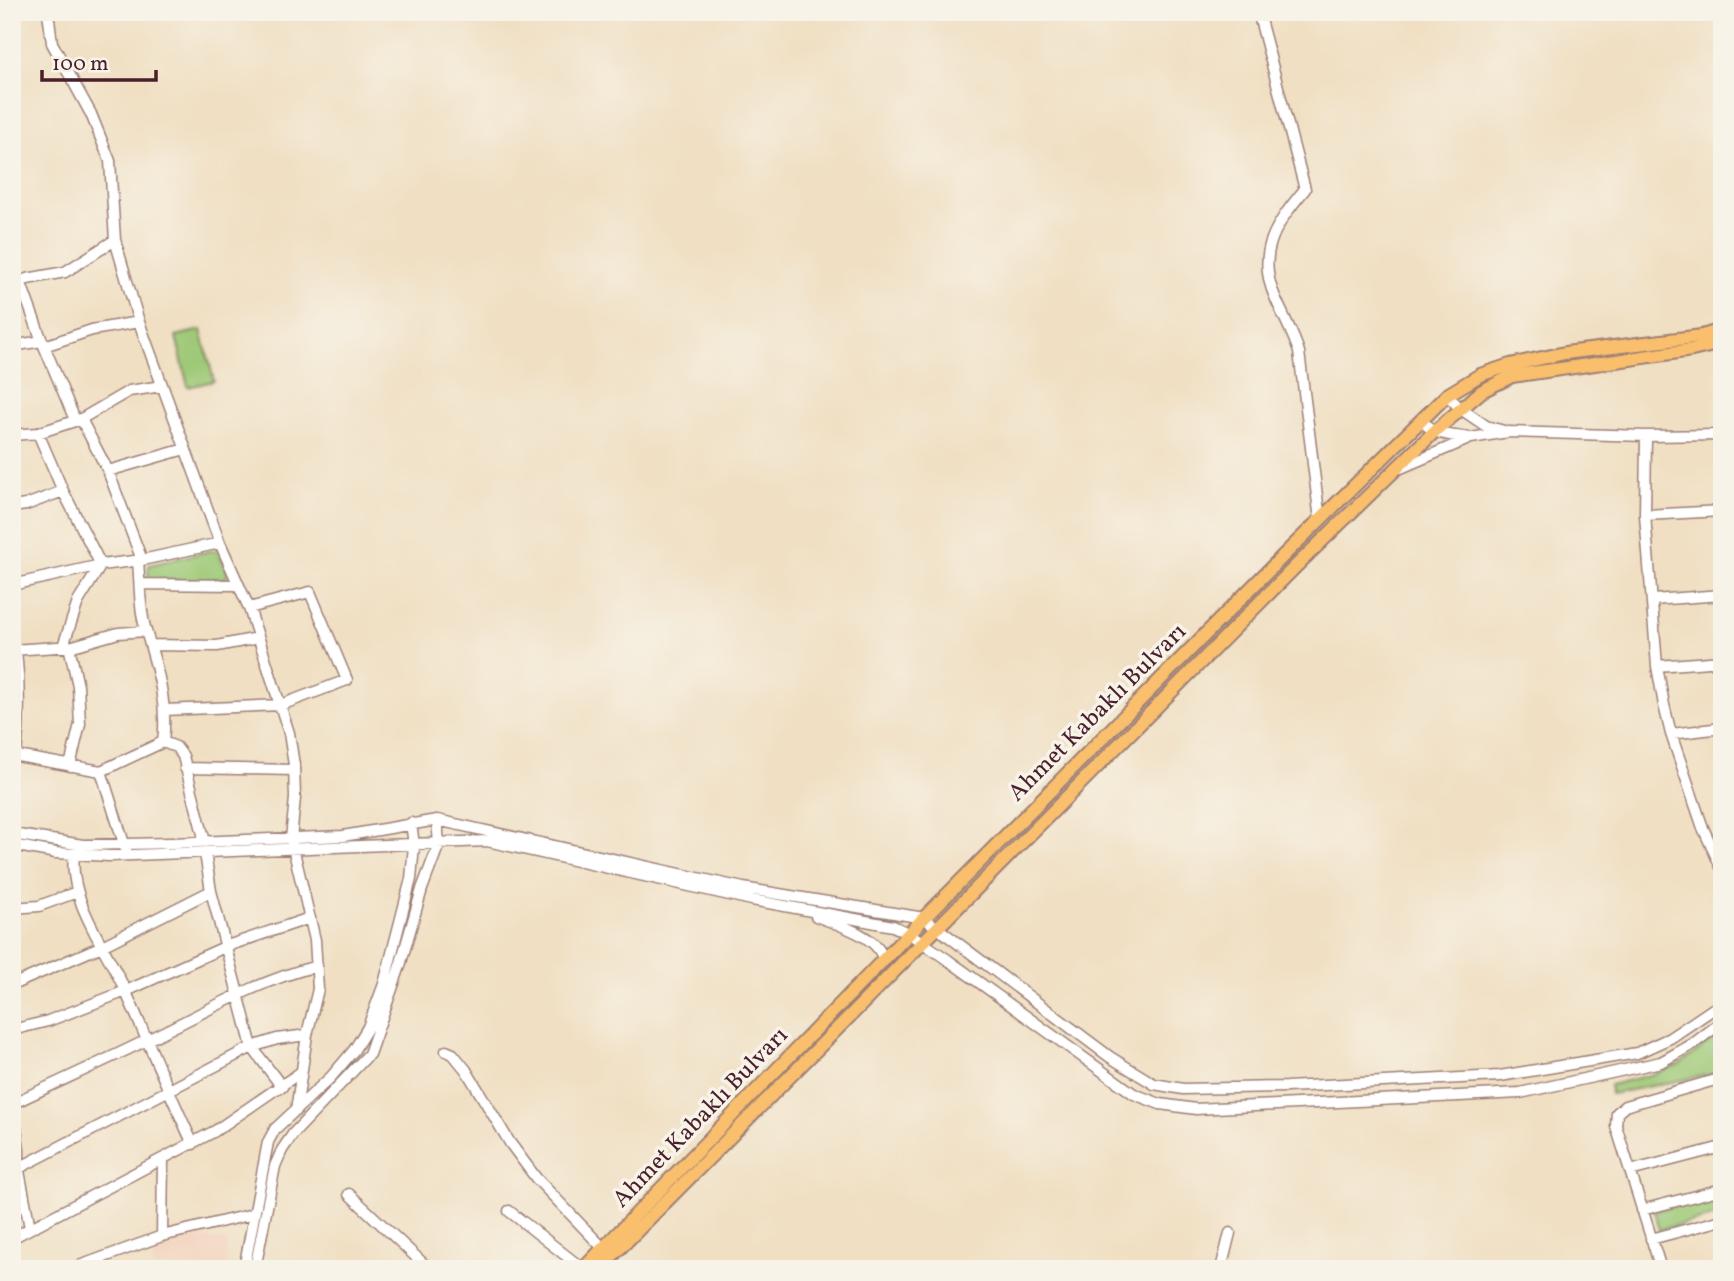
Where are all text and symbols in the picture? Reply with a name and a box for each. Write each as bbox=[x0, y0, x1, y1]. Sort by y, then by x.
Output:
scale bar bbox=[42, 38, 156, 82]
text: 100 m bbox=[52, 50, 109, 79]
street label: Ahmet Kabaklı Bulvarı bbox=[1001, 616, 1195, 810]
street label: Ahmet Kabaklı Bulvarı bbox=[605, 1020, 797, 1216]

